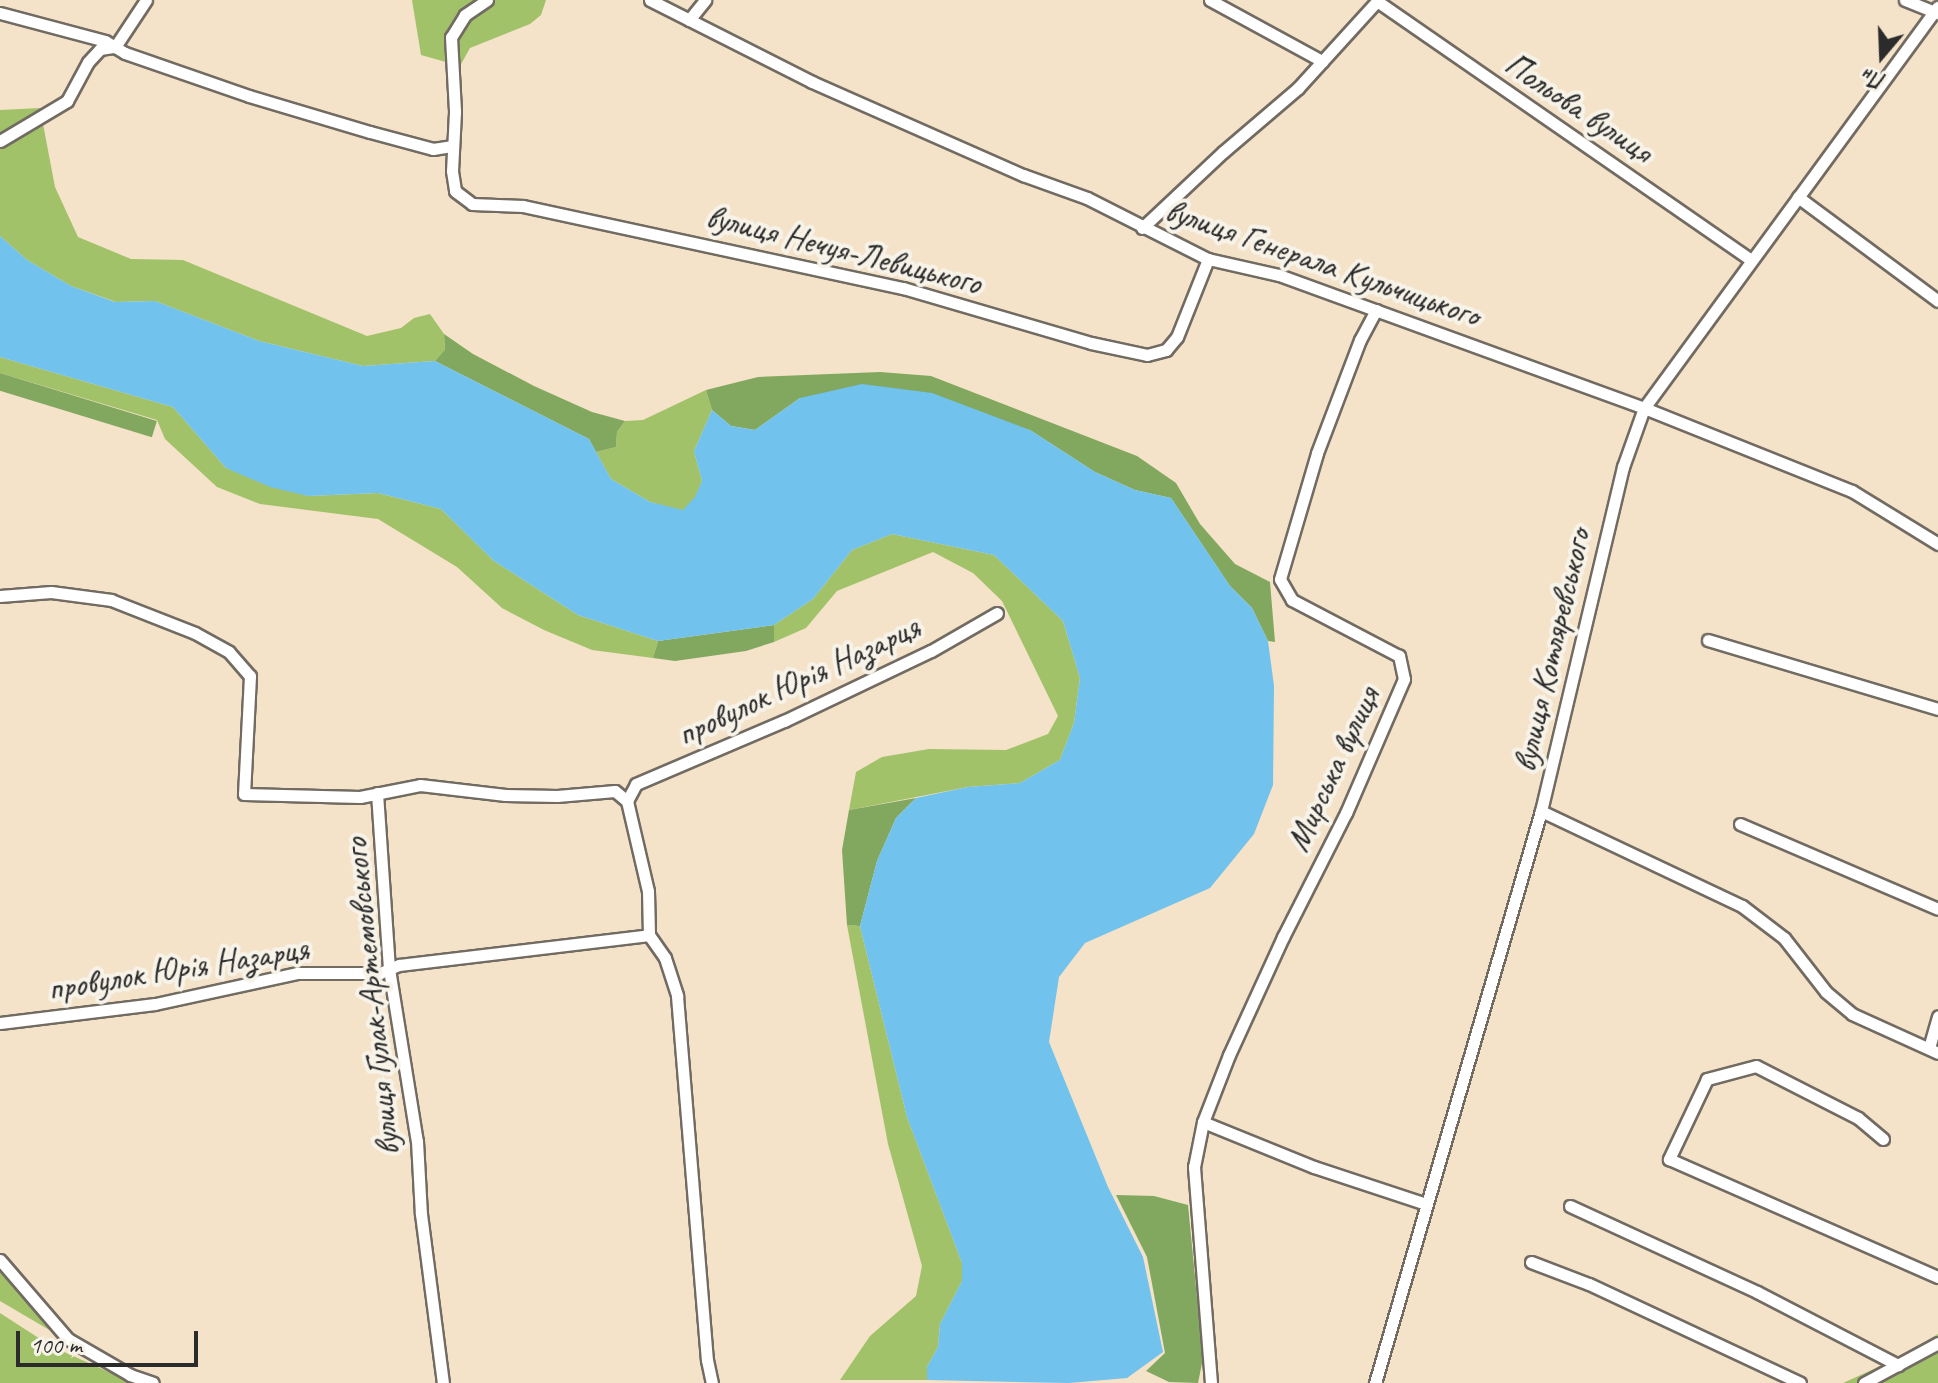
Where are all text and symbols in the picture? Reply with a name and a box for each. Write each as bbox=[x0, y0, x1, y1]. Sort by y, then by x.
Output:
north arrow bbox=[1842, 16, 1922, 96]
street label: Польова вулиця bbox=[1497, 43, 1661, 171]
text: Пн bbox=[1859, 62, 1890, 96]
street label: вулиця Генерала Кульчицького bbox=[1160, 189, 1486, 335]
street label: вулиця Нечуя-Левицького bbox=[702, 195, 986, 303]
street label: вулиця Котляревського bbox=[1503, 525, 1599, 775]
street label: провулок Юрія Назарця bbox=[670, 606, 926, 754]
street label: Мирська вулиця bbox=[1276, 680, 1388, 858]
street label: вулиця Гулак-Артемовського bbox=[334, 836, 408, 1158]
street label: провулок Юрія Назарця bbox=[45, 927, 311, 1009]
scale bar bbox=[20, 1315, 202, 1365]
text: 100 m bbox=[30, 1330, 82, 1360]

